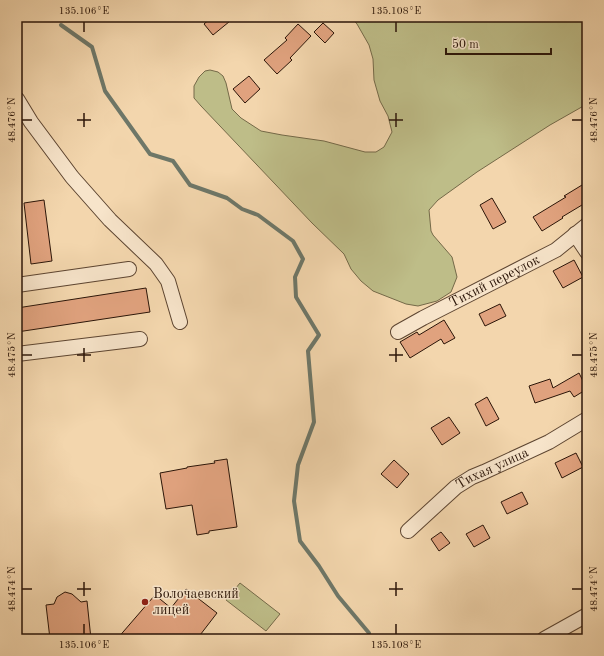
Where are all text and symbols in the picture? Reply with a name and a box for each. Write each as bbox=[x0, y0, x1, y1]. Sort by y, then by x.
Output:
text: 135.106°E bbox=[59, 6, 109, 16]
text: 135.108°E bbox=[371, 6, 421, 16]
scale bar bbox=[446, 30, 551, 56]
text: 50 m bbox=[452, 38, 479, 51]
text: 48.476°N bbox=[7, 97, 17, 143]
text: 48.476°N bbox=[589, 97, 599, 143]
street label: Тихий переулок bbox=[447, 253, 542, 310]
text: 48.475°N bbox=[7, 332, 17, 378]
text: 48.475°N bbox=[589, 332, 599, 378]
street label: Тихая улица bbox=[454, 445, 531, 492]
text: 48.474°N bbox=[7, 566, 17, 612]
text: 48.474°N bbox=[589, 566, 599, 612]
place label: Волочаевский лицей bbox=[153, 587, 239, 617]
marker: Волочаевский лицей bbox=[140, 597, 150, 607]
text: 135.106°E bbox=[59, 640, 109, 650]
text: 135.108°E bbox=[371, 640, 421, 650]

